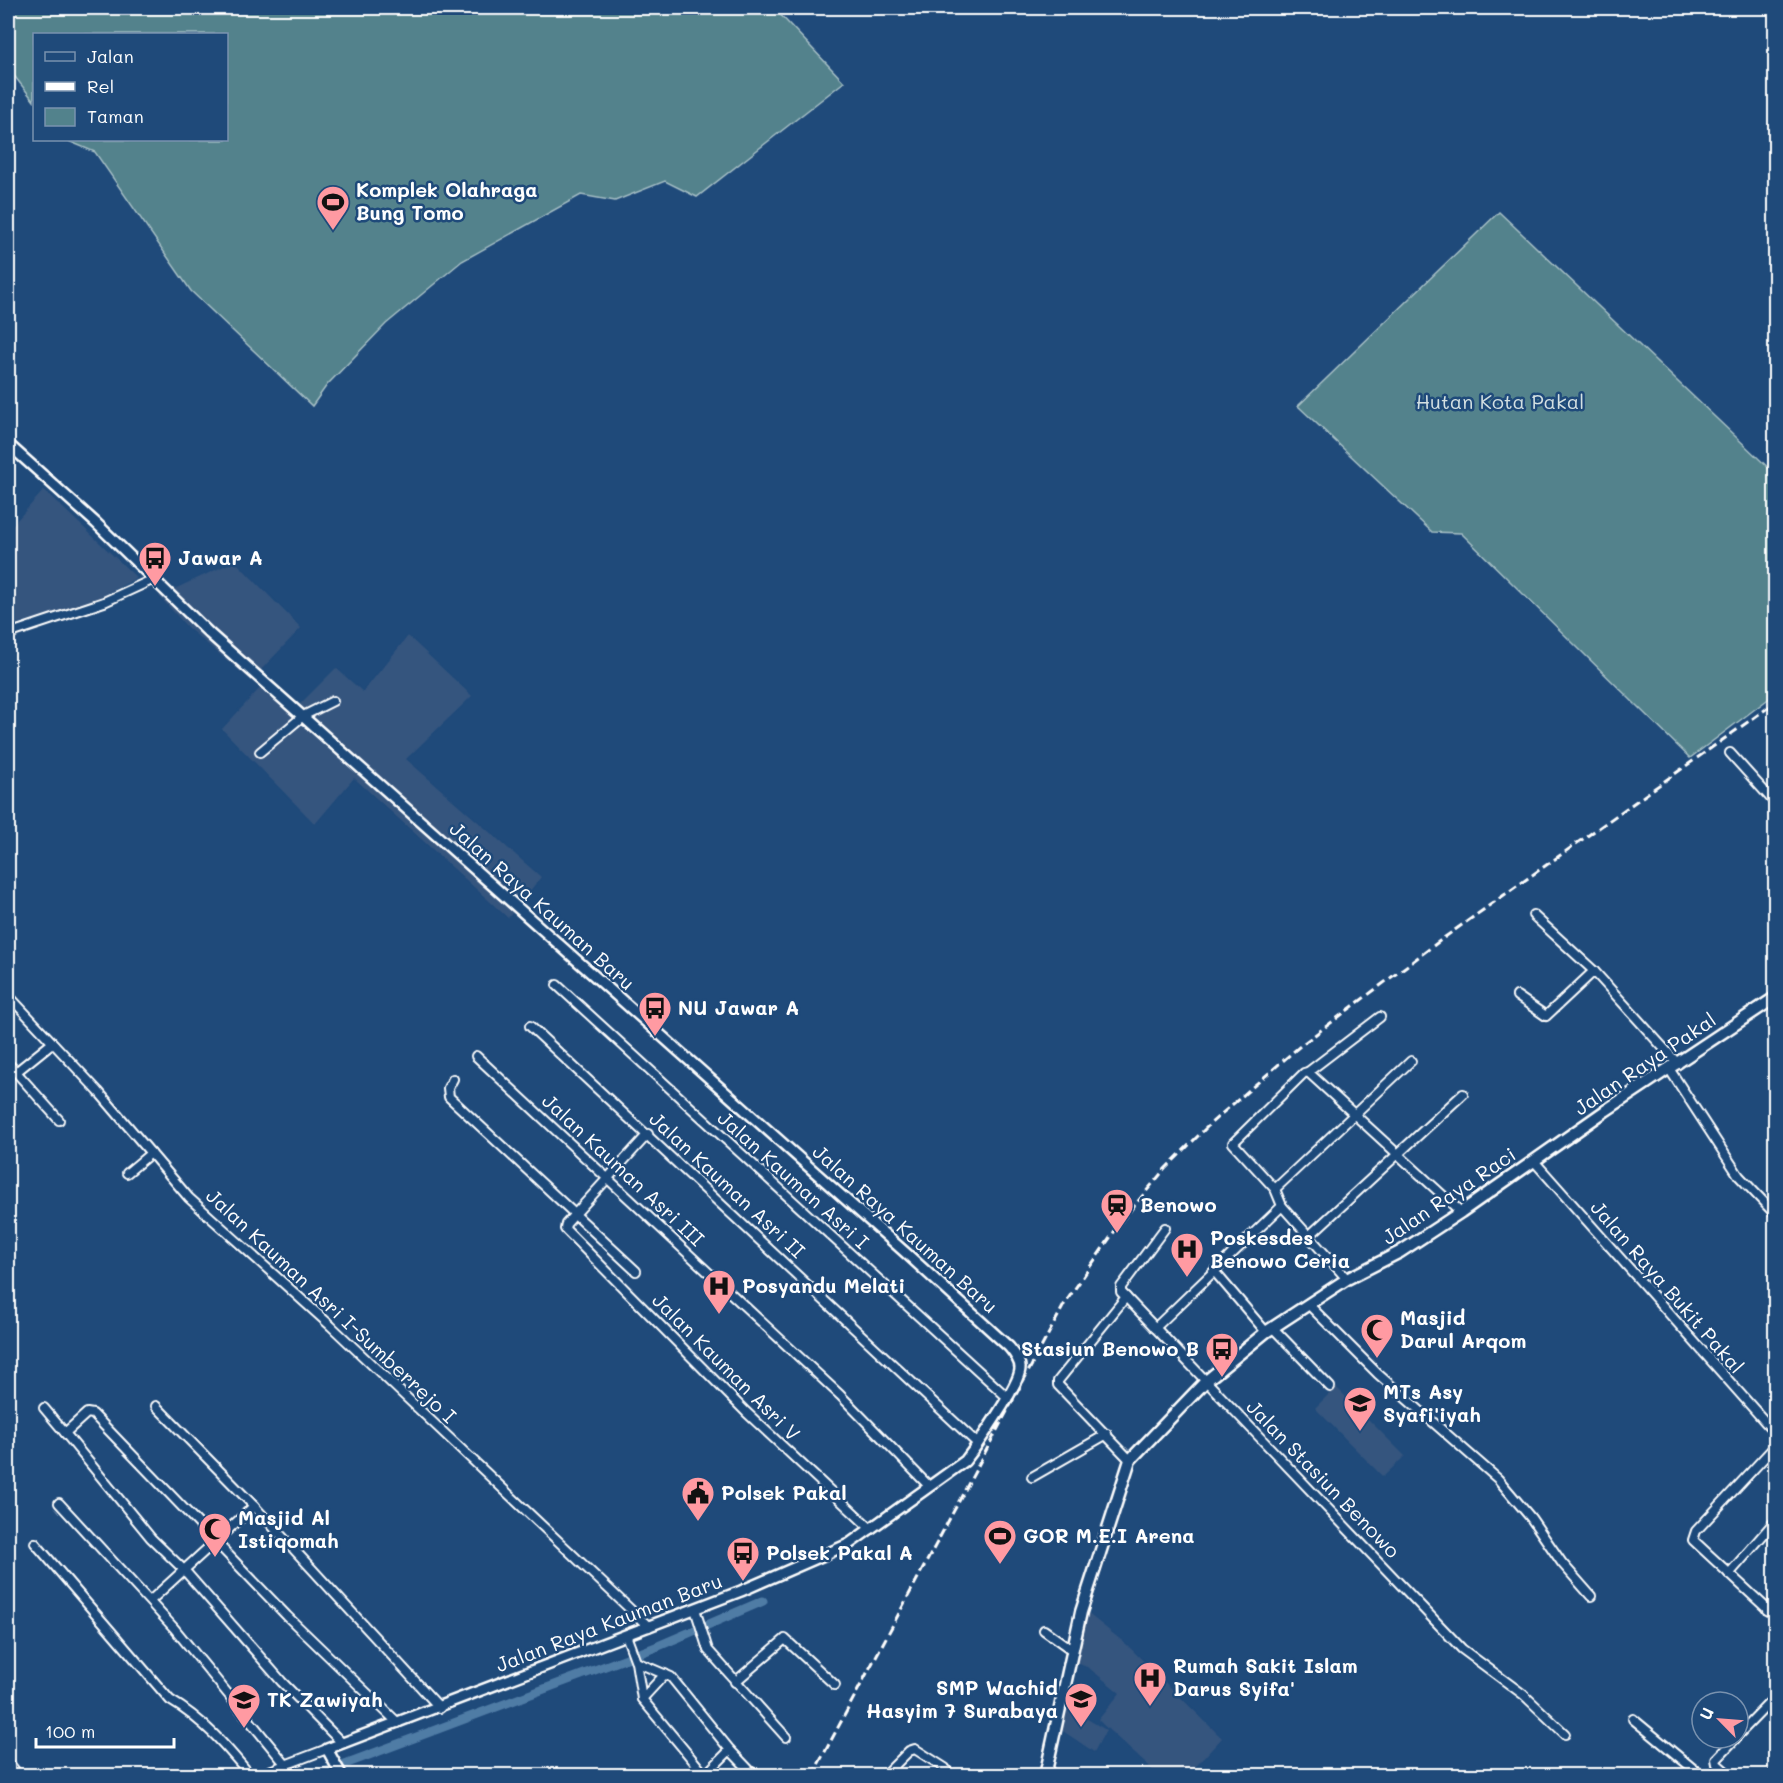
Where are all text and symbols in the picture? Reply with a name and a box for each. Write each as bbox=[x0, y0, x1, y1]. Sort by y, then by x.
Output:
legend bbox=[33, 33, 228, 141]
text: Jalan bbox=[87, 44, 134, 68]
text: Rel bbox=[87, 74, 114, 98]
text: Taman bbox=[87, 104, 144, 128]
place label: Komplek Olahraga Bung Tomo bbox=[356, 176, 538, 225]
sports icon: Komplek Olahraga Bung Tomo bbox=[315, 184, 351, 231]
park label: Hutan Kota Pakal bbox=[1416, 388, 1584, 414]
bus stop icon: Jawar A bbox=[137, 540, 173, 587]
place label: Jawar A bbox=[178, 544, 263, 570]
street label: Jalan Raya Kauman Baru bbox=[445, 815, 641, 995]
bus stop icon: NU Jawar A bbox=[637, 990, 673, 1037]
place label: NU Jawar A bbox=[678, 994, 799, 1020]
street label: Jalan Raya Pakal bbox=[1568, 1006, 1720, 1120]
street label: Jalan Kauman Asri III bbox=[537, 1087, 710, 1251]
street label: Jalan Kauman Asri I bbox=[713, 1104, 875, 1254]
street label: Jalan Kauman Asri II bbox=[644, 1105, 811, 1263]
street label: Jalan Raya Kauman Baru bbox=[808, 1138, 1004, 1318]
street label: Jalan Raya Raci bbox=[1376, 1141, 1520, 1250]
street label: Jalan Kauman Asri I-Sumberrejo I bbox=[201, 1182, 462, 1428]
station icon: Benowo bbox=[1099, 1187, 1135, 1234]
place label: Benowo bbox=[1140, 1191, 1217, 1217]
street label: Jalan Raya Bukit Pakal bbox=[1585, 1194, 1750, 1378]
place label: Poskesdes Benowo Ceria bbox=[1210, 1224, 1350, 1273]
hospital icon: Poskesdes Benowo Ceria bbox=[1169, 1231, 1205, 1278]
hospital icon: Posyandu Melati bbox=[701, 1268, 737, 1315]
place label: Posyandu Melati bbox=[742, 1272, 905, 1298]
street label: Jalan Kauman Asri V bbox=[647, 1287, 806, 1446]
place label: Masjid Darul Arqom bbox=[1400, 1304, 1526, 1353]
mosque icon: Masjid Darul Arqom bbox=[1359, 1312, 1395, 1359]
bus stop icon: Stasiun Benowo B bbox=[1204, 1331, 1240, 1378]
place label: Stasiun Benowo B bbox=[1021, 1335, 1199, 1361]
place label: MTs Asy Syafi'iyah bbox=[1383, 1378, 1481, 1427]
school or university icon: MTs Asy Syafi'iyah bbox=[1342, 1385, 1378, 1432]
street label: Jalan Stasiun Benowo bbox=[1241, 1394, 1406, 1563]
public building icon: Polsek Pakal bbox=[680, 1475, 716, 1522]
place label: Polsek Pakal bbox=[721, 1479, 847, 1505]
place label: Masjid Al Istiqomah bbox=[238, 1504, 339, 1553]
mosque icon: Masjid Al Istiqomah bbox=[197, 1511, 233, 1558]
sports icon: GOR M.E.I Arena bbox=[982, 1518, 1018, 1565]
place label: GOR M.E.I Arena bbox=[1023, 1522, 1194, 1548]
bus stop icon: Polsek Pakal A bbox=[725, 1535, 761, 1582]
place label: Polsek Pakal A bbox=[766, 1539, 913, 1565]
street label: Jalan Raya Kauman Baru bbox=[492, 1567, 725, 1677]
place label: Rumah Sakit Islam Darus Syifa' bbox=[1173, 1652, 1358, 1701]
hospital icon: Rumah Sakit Islam Darus Syifa' bbox=[1132, 1660, 1168, 1707]
place label: SMP Wachid Hasyim 7 Surabaya bbox=[866, 1674, 1058, 1723]
school or university icon: SMP Wachid Hasyim 7 Surabaya bbox=[1063, 1681, 1099, 1728]
school or university icon: TK Zawiyah bbox=[226, 1682, 262, 1729]
place label: TK Zawiyah bbox=[267, 1686, 383, 1712]
north arrow bbox=[1690, 1690, 1750, 1750]
text: U bbox=[1694, 1704, 1718, 1723]
scale bar bbox=[36, 1711, 174, 1749]
text: 100 m bbox=[45, 1719, 95, 1743]

